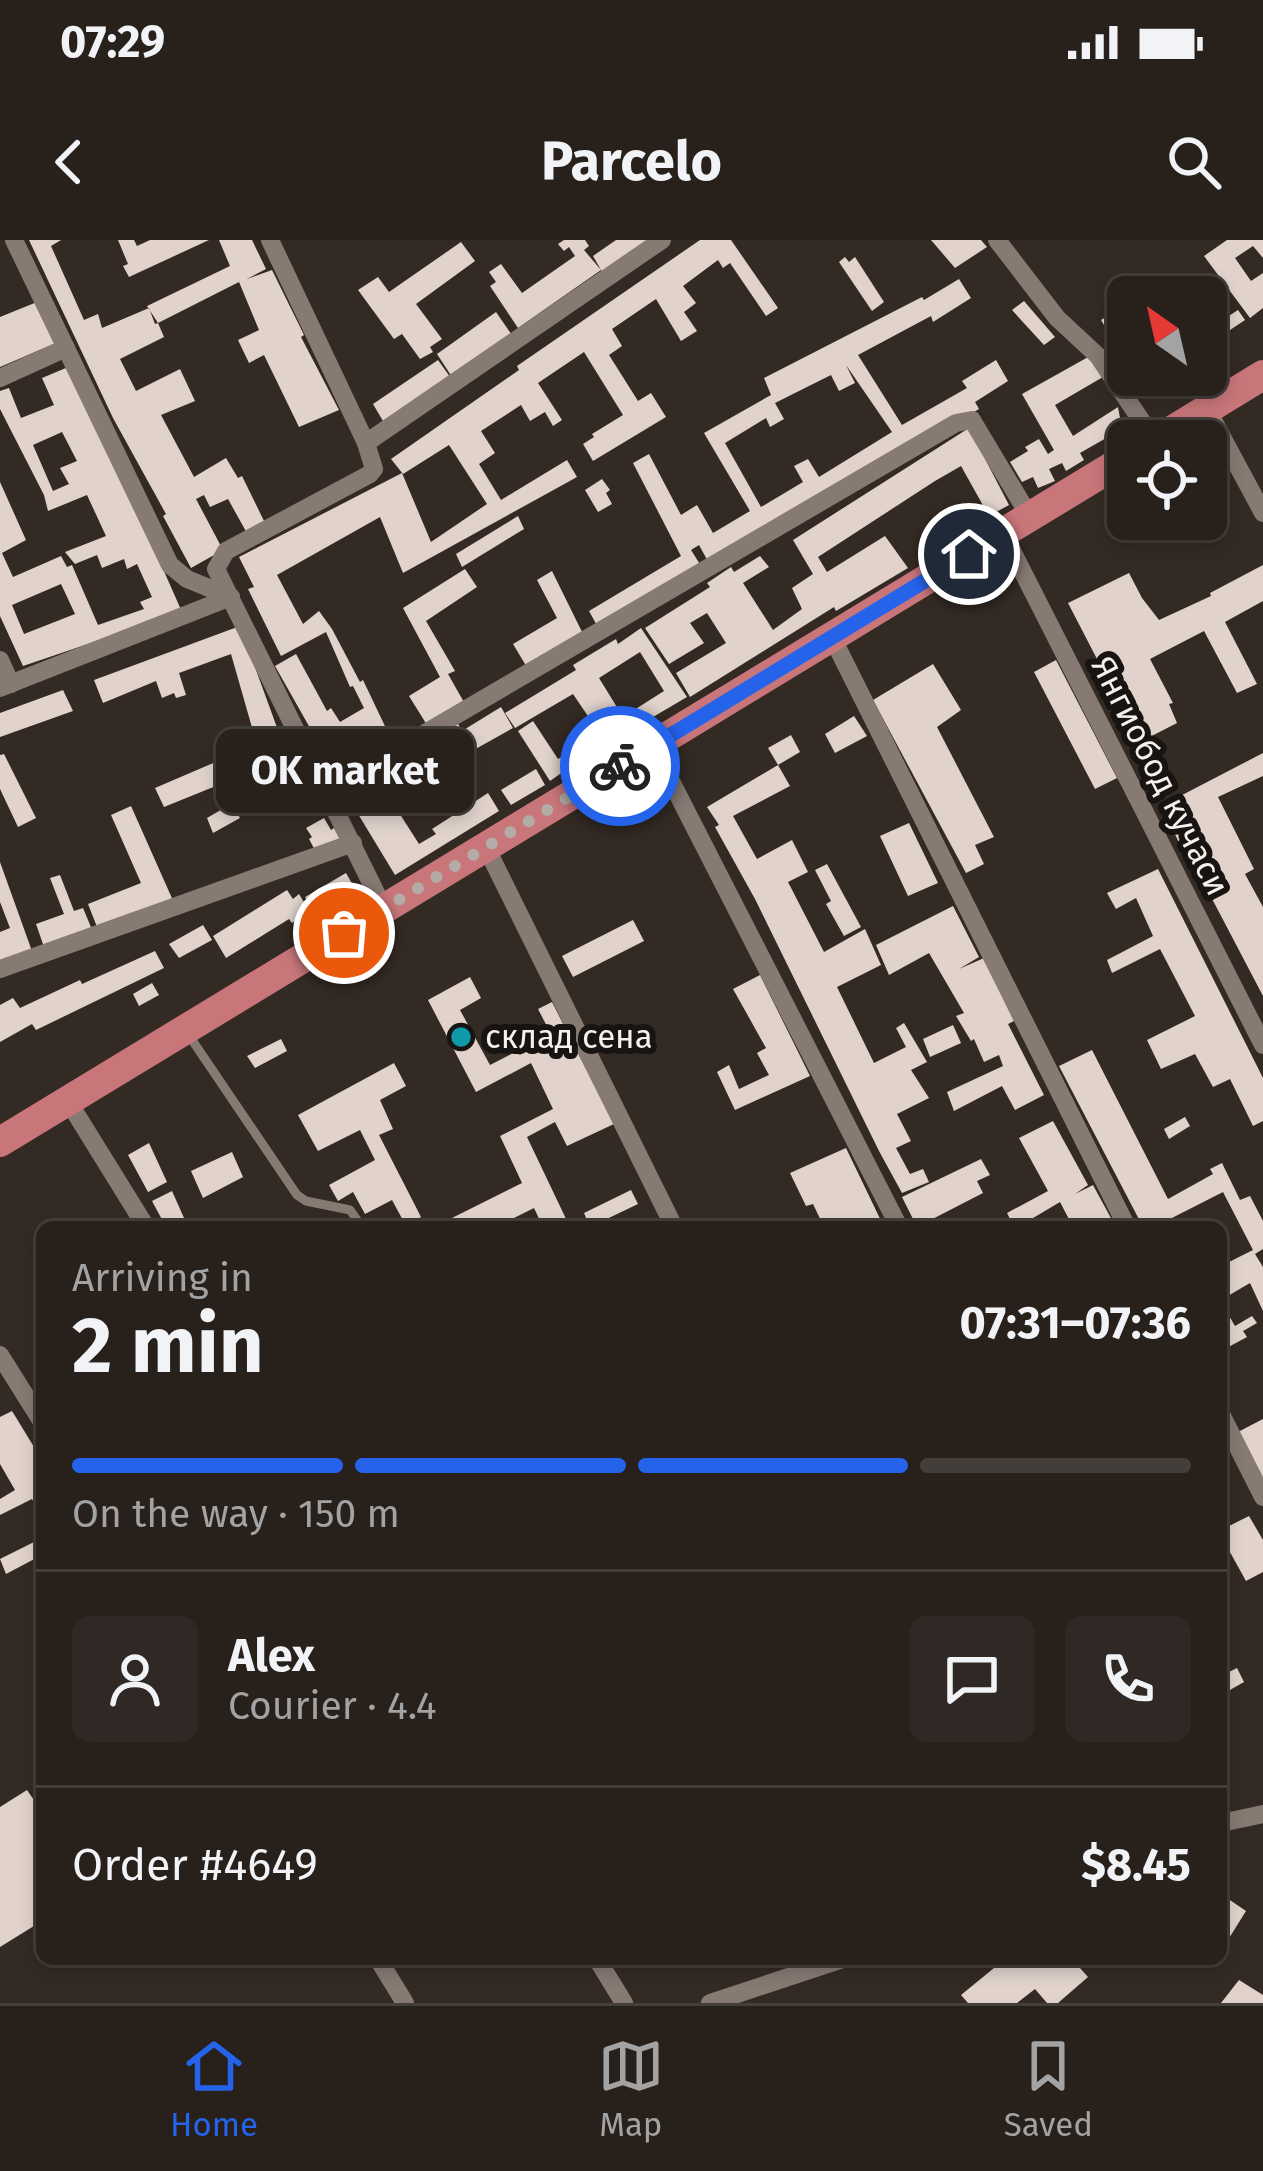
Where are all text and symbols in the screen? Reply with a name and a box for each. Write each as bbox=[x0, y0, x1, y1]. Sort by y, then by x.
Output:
text: 07:29 bbox=[60, 15, 165, 69]
icon: back bbox=[36, 129, 102, 195]
icon: search bbox=[1161, 129, 1227, 195]
text: Parcelo bbox=[541, 130, 722, 194]
north arrow bbox=[1107, 276, 1227, 396]
map controls bbox=[1107, 276, 1227, 540]
button: locate bbox=[1107, 420, 1227, 540]
pin bbox=[918, 503, 1020, 605]
icon: home bbox=[936, 521, 1002, 587]
street label: Янгиобод кучаси bbox=[1082, 650, 1238, 902]
courier bbox=[560, 706, 680, 826]
callout: OK market bbox=[215, 729, 473, 813]
icon: bike bbox=[587, 733, 653, 799]
text: OK market bbox=[251, 748, 439, 794]
pin bbox=[293, 882, 395, 984]
icon: bag bbox=[311, 900, 377, 966]
place label: склад сена bbox=[485, 1017, 653, 1057]
marker: склад сена bbox=[448, 1024, 474, 1050]
text: Arriving in bbox=[72, 1255, 253, 1301]
text: 07:31–07:36 bbox=[960, 1296, 1191, 1350]
text: 2 min bbox=[72, 1299, 264, 1393]
text: On the way · 150 m bbox=[72, 1491, 400, 1537]
button: person bbox=[72, 1616, 198, 1742]
button: chat bbox=[909, 1616, 1035, 1742]
button: phone bbox=[1065, 1616, 1191, 1742]
text: Alex bbox=[228, 1629, 315, 1683]
text: Courier · 4.4 bbox=[228, 1683, 437, 1729]
text: Order #4649 bbox=[72, 1838, 318, 1892]
text: $8.45 bbox=[1081, 1838, 1191, 1892]
tab: Home bbox=[170, 2033, 258, 2145]
tab: Map bbox=[598, 2033, 664, 2145]
tab: Saved bbox=[1004, 2033, 1093, 2145]

